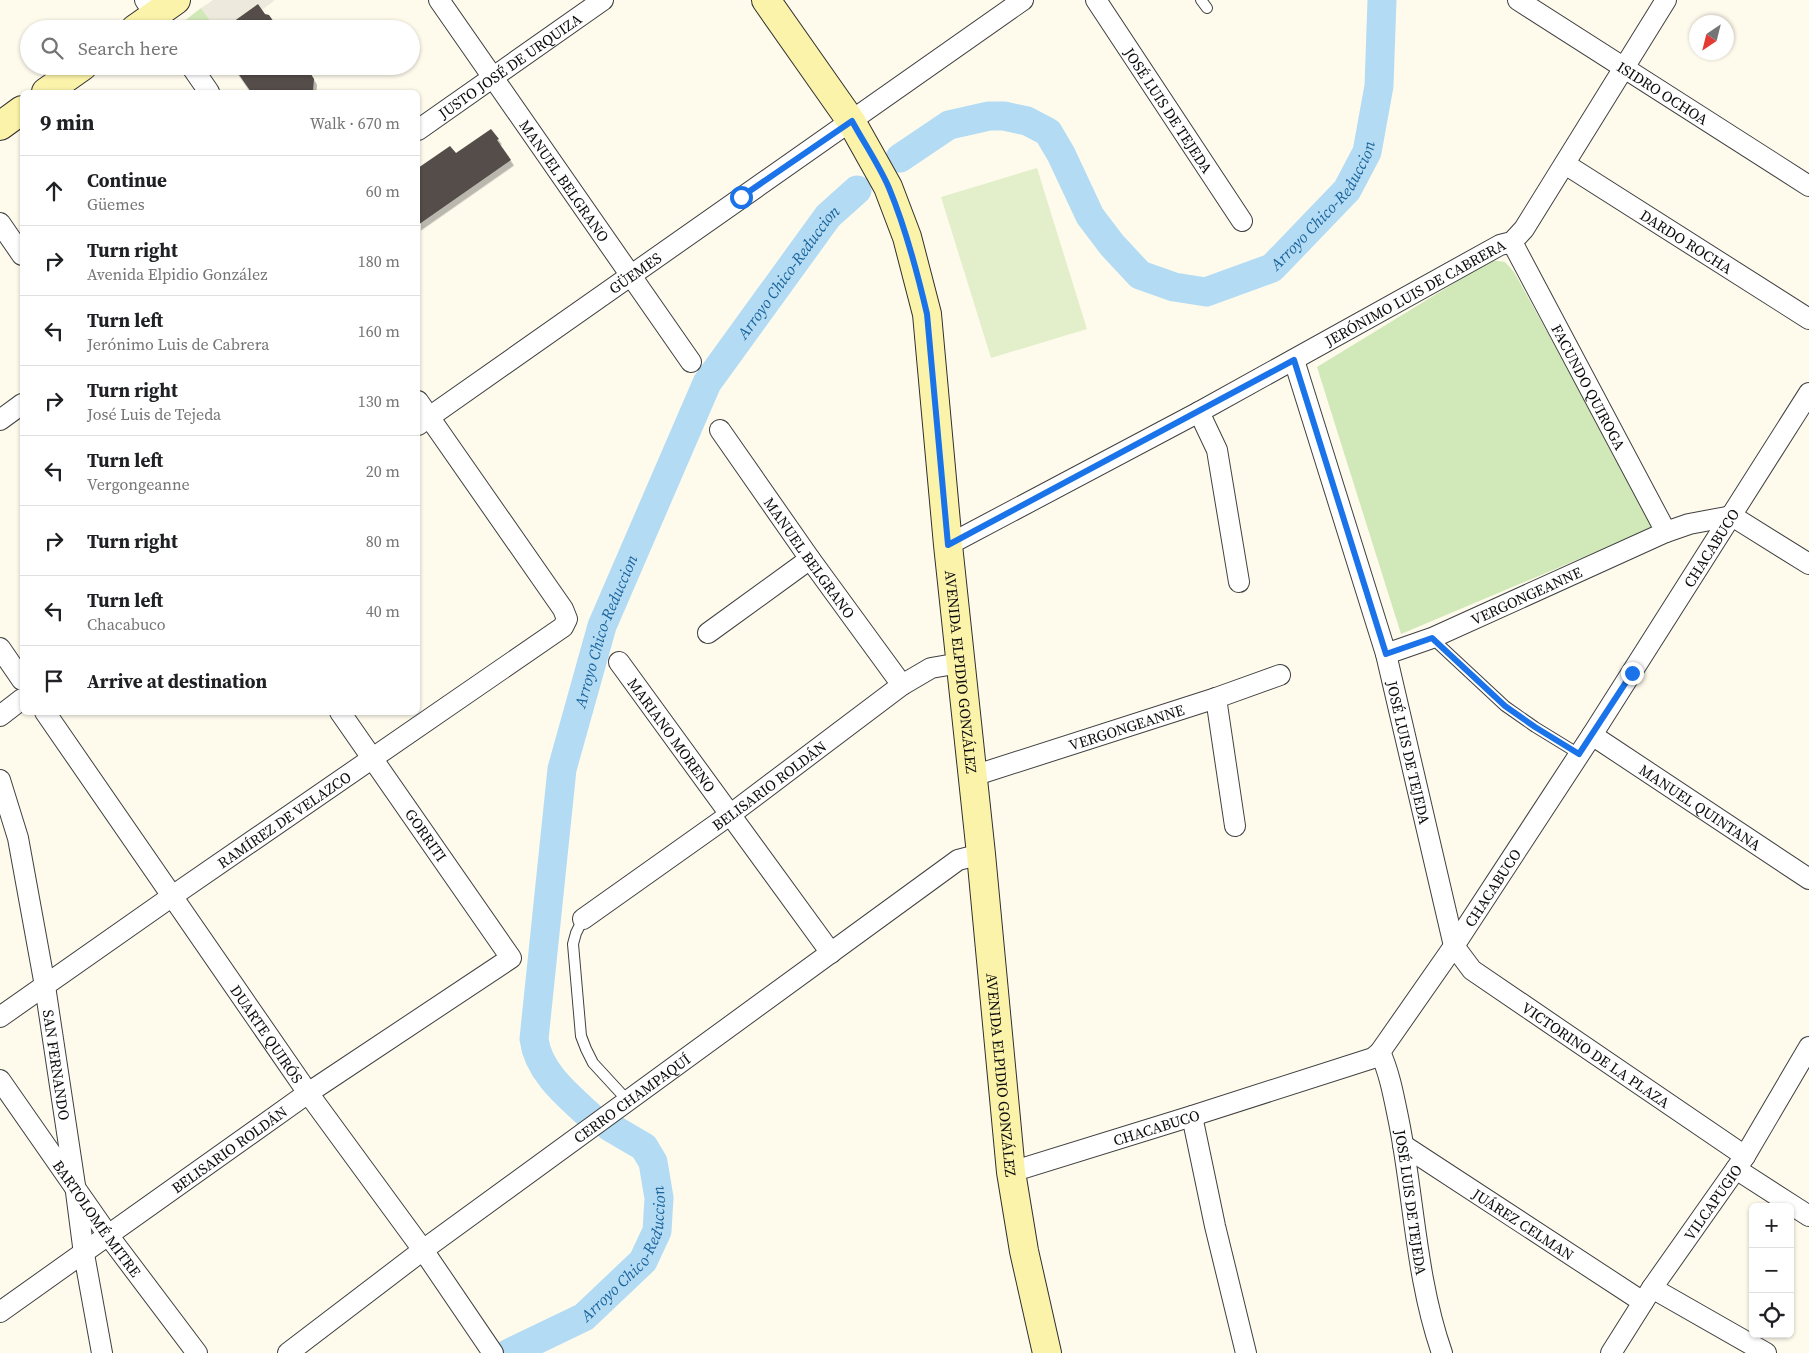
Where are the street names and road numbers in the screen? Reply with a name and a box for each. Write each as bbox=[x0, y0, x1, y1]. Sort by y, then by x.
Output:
street label: JUSTO JOSÉ DE URQUIZA bbox=[433, 8, 585, 124]
street label: JOSÉ LUIS DE TEJEDA bbox=[1119, 42, 1218, 177]
street label: ISIDRO OCHOA bbox=[1613, 56, 1712, 130]
street label: MANUEL BELGRANO bbox=[515, 115, 615, 246]
street label: DARDO ROCHA bbox=[1636, 204, 1737, 278]
street label: JERÓNIMO LUIS DE CABRERA bbox=[1320, 234, 1509, 351]
street label: GÜEMES bbox=[604, 247, 666, 298]
street label: FACUNDO QUIROGA bbox=[1547, 320, 1631, 453]
street label: MANUEL BELGRANO bbox=[759, 493, 860, 622]
street label: CHACABUCO bbox=[1678, 504, 1744, 591]
street label: VERGONGEANNE bbox=[1467, 561, 1585, 630]
street label: AVENIDA ELPIDIO GONZÁLEZ bbox=[940, 569, 983, 774]
street label: MARIANO MORENO bbox=[623, 673, 721, 796]
street label: JOSÉ LUIS DE TEJEDA bbox=[1382, 678, 1436, 826]
street label: VERGONGEANNE bbox=[1066, 698, 1187, 755]
street label: BELISARIO ROLDÁN bbox=[708, 736, 830, 835]
street label: MANUEL QUINTANA bbox=[1635, 759, 1765, 855]
street label: RAMÍREZ DE VELAZCO bbox=[213, 766, 355, 873]
street label: GORRITI bbox=[400, 804, 452, 866]
street label: CHACABUCO bbox=[1459, 844, 1526, 931]
street label: AVENIDA ELPIDIO GONZÁLEZ bbox=[982, 972, 1022, 1178]
street label: DUARTE QUIRÓS bbox=[226, 980, 309, 1087]
street label: VICTORINO DE LA PLAZA bbox=[1518, 997, 1674, 1113]
street label: SAN FERNANDO bbox=[38, 1008, 76, 1122]
street label: CERRO CHAMPAQUÍ bbox=[569, 1048, 695, 1148]
street label: BELISARIO ROLDÁN bbox=[167, 1101, 291, 1198]
street label: CHACABUCO bbox=[1110, 1104, 1202, 1150]
street label: JOSÉ LUIS DE TEJEDA bbox=[1390, 1127, 1433, 1277]
street label: BARTOLOMÉ MITRE bbox=[48, 1156, 146, 1281]
street label: VILCAPUGIO bbox=[1678, 1160, 1747, 1244]
street label: JUÁREZ CELMAN bbox=[1468, 1182, 1578, 1265]

